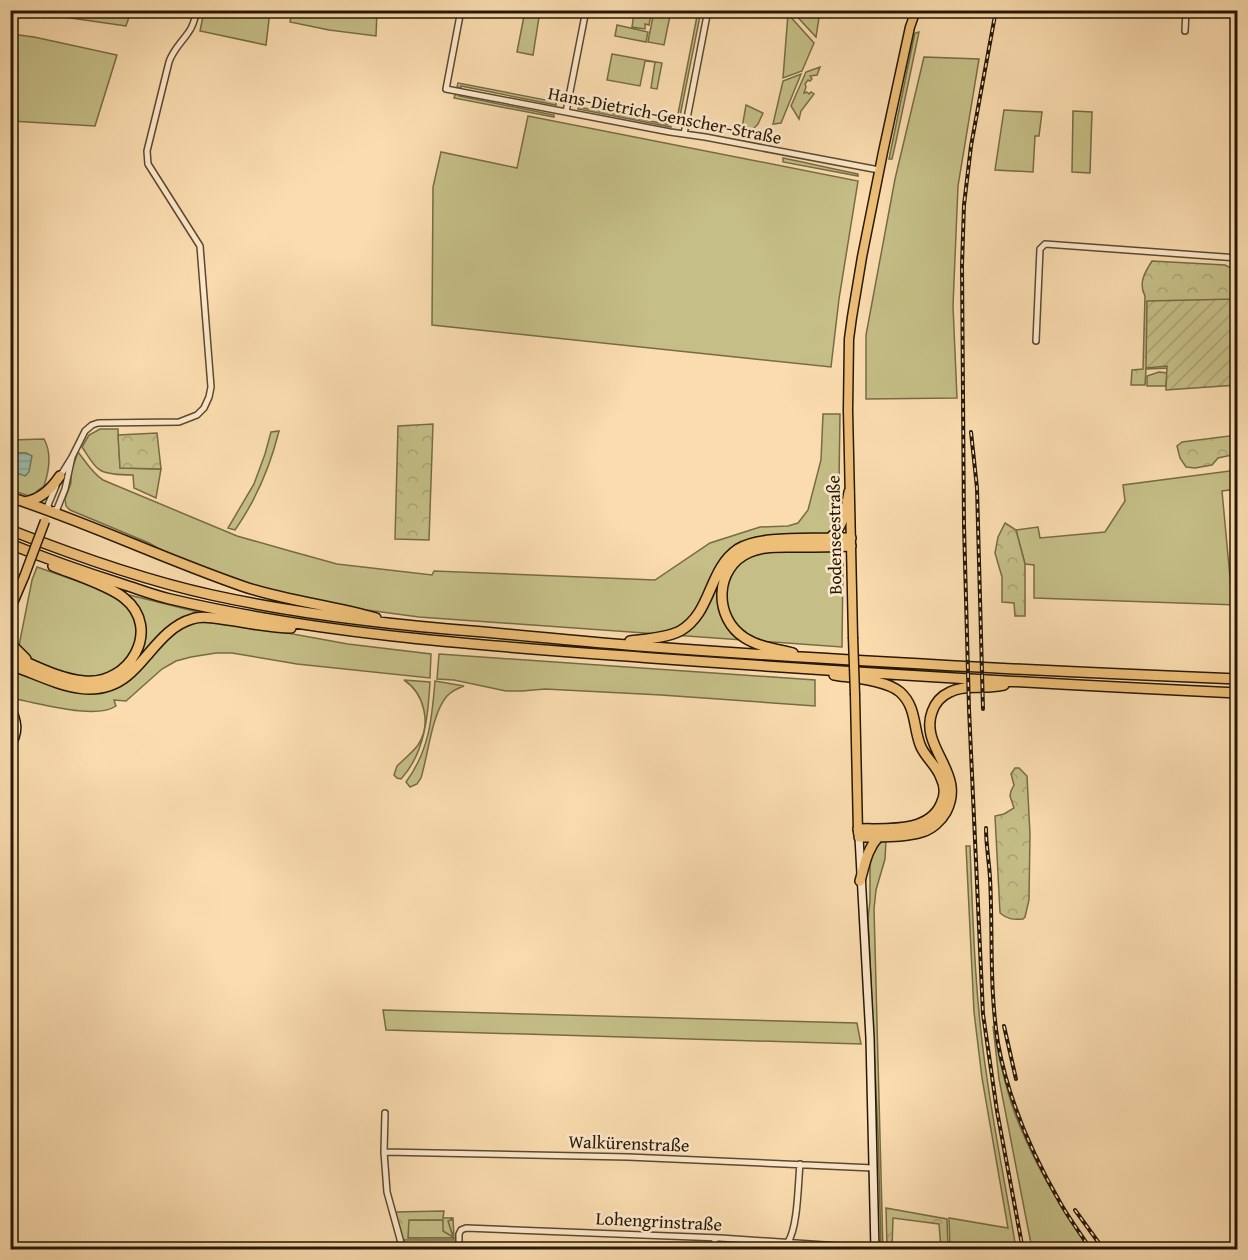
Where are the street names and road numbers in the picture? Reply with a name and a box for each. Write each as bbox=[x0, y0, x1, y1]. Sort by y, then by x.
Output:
street label: Hans-Dietrich-Genscher-Straße bbox=[546, 79, 784, 151]
street label: Bodenseestraße bbox=[819, 475, 849, 595]
street label: Walkürenstraße bbox=[568, 1127, 690, 1159]
street label: Lohengrinstraße bbox=[595, 1204, 723, 1238]

